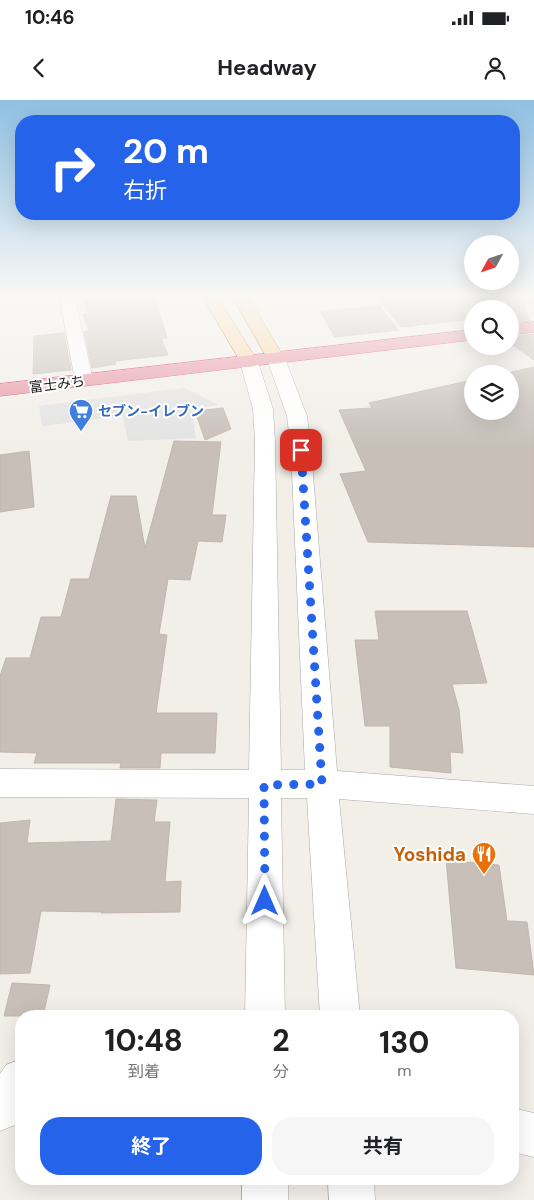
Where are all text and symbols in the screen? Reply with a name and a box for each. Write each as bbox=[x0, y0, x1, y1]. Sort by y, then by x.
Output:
text: 10:46 bbox=[25, 5, 75, 30]
text: Headway bbox=[217, 53, 317, 82]
icon: back bbox=[25, 54, 53, 82]
icon: person bbox=[481, 54, 509, 82]
text: 20 m bbox=[123, 128, 209, 174]
icon: right bbox=[40, 135, 105, 200]
text: 右折 bbox=[123, 176, 167, 205]
north arrow bbox=[464, 235, 519, 290]
map controls bbox=[464, 235, 519, 420]
button: search bbox=[464, 300, 519, 355]
button: layers bbox=[464, 365, 519, 420]
street label: 富士みち bbox=[28, 372, 86, 396]
supermarket icon: セブン-イレブン bbox=[68, 398, 94, 432]
place label: セブン-イレブン bbox=[98, 402, 204, 420]
pin bbox=[280, 429, 322, 471]
icon: arrive bbox=[287, 436, 315, 464]
restaurant icon: Yoshida bbox=[471, 841, 497, 875]
place label: Yoshida bbox=[393, 842, 466, 867]
position arrow bbox=[238, 874, 290, 926]
text: 10:48 bbox=[105, 1021, 183, 1060]
text: 2 bbox=[272, 1021, 290, 1060]
text: 130 bbox=[379, 1023, 429, 1062]
text: m bbox=[397, 1060, 411, 1081]
text: 到着 bbox=[128, 1061, 160, 1082]
text: 分 bbox=[273, 1061, 289, 1082]
button: 終了 bbox=[40, 1117, 262, 1175]
button: 共有 bbox=[272, 1117, 494, 1175]

